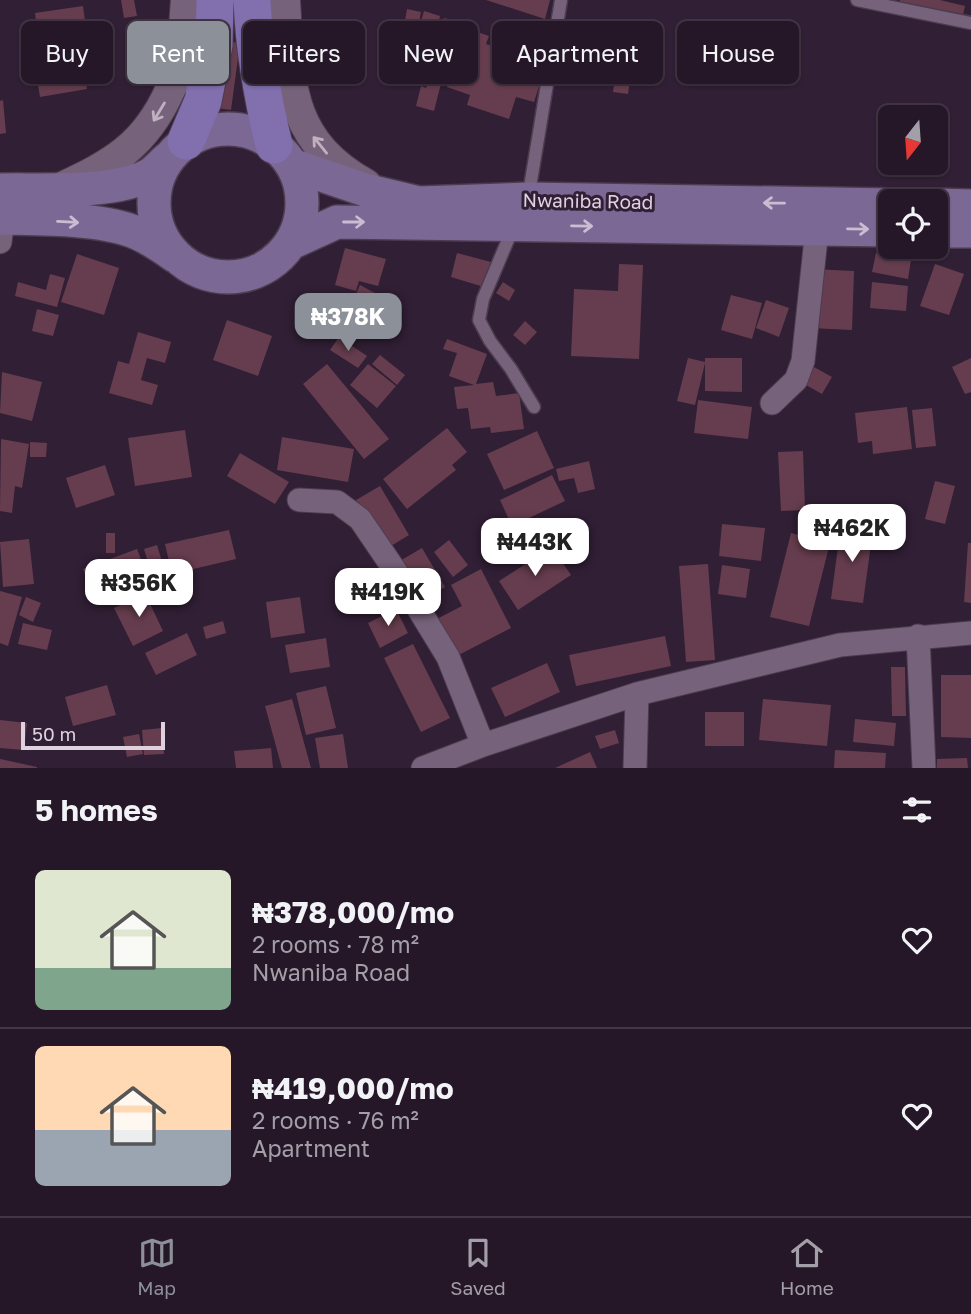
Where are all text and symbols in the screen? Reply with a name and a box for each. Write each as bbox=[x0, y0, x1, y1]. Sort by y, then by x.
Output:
chip: Buy bbox=[21, 21, 113, 84]
chip: Rent bbox=[127, 21, 229, 84]
chip: Filters bbox=[243, 21, 365, 84]
chip: New bbox=[379, 21, 478, 84]
chip: Apartment bbox=[492, 21, 663, 84]
chip: House bbox=[677, 21, 799, 84]
one-way arrow bbox=[151, 101, 165, 121]
north arrow bbox=[878, 105, 948, 175]
map controls bbox=[878, 105, 948, 259]
one-way arrow bbox=[312, 137, 327, 155]
street label: Nwaniba Road bbox=[522, 188, 654, 213]
button: locate bbox=[878, 189, 948, 259]
one-way arrow bbox=[762, 196, 785, 210]
one-way arrow bbox=[56, 215, 79, 228]
one-way arrow bbox=[342, 215, 365, 229]
one-way arrow bbox=[570, 219, 593, 232]
one-way arrow bbox=[846, 223, 869, 236]
pin: ₦378K bbox=[299, 294, 397, 353]
text: ₦378K bbox=[311, 302, 385, 330]
pin: ₦462K bbox=[803, 504, 901, 564]
text: ₦462K bbox=[814, 513, 890, 541]
pin: ₦443K bbox=[486, 518, 584, 578]
text: ₦443K bbox=[497, 527, 573, 555]
pin: ₦356K bbox=[90, 560, 188, 619]
text: ₦356K bbox=[101, 568, 177, 596]
pin: ₦419K bbox=[339, 568, 437, 628]
text: ₦419K bbox=[351, 577, 425, 605]
scale bar bbox=[21, 719, 164, 751]
text: 50 m bbox=[32, 722, 76, 745]
icon: filters bbox=[898, 791, 936, 829]
text: 5 homes bbox=[35, 792, 158, 828]
text: ₦378,000/mo bbox=[252, 894, 454, 930]
icon: home bbox=[91, 898, 175, 982]
icon: heart bbox=[898, 921, 936, 959]
text: 2 rooms · 78 m² bbox=[252, 930, 419, 958]
text: Nwaniba Road bbox=[252, 958, 410, 986]
text: ₦419,000/mo bbox=[252, 1070, 454, 1106]
icon: home bbox=[91, 1074, 175, 1158]
icon: heart bbox=[898, 1097, 936, 1135]
text: 2 rooms · 76 m² bbox=[252, 1106, 419, 1134]
text: Apartment bbox=[252, 1134, 370, 1162]
tab: Map bbox=[137, 1234, 176, 1299]
tab: Saved bbox=[450, 1234, 506, 1299]
tab: Home bbox=[780, 1234, 834, 1299]

